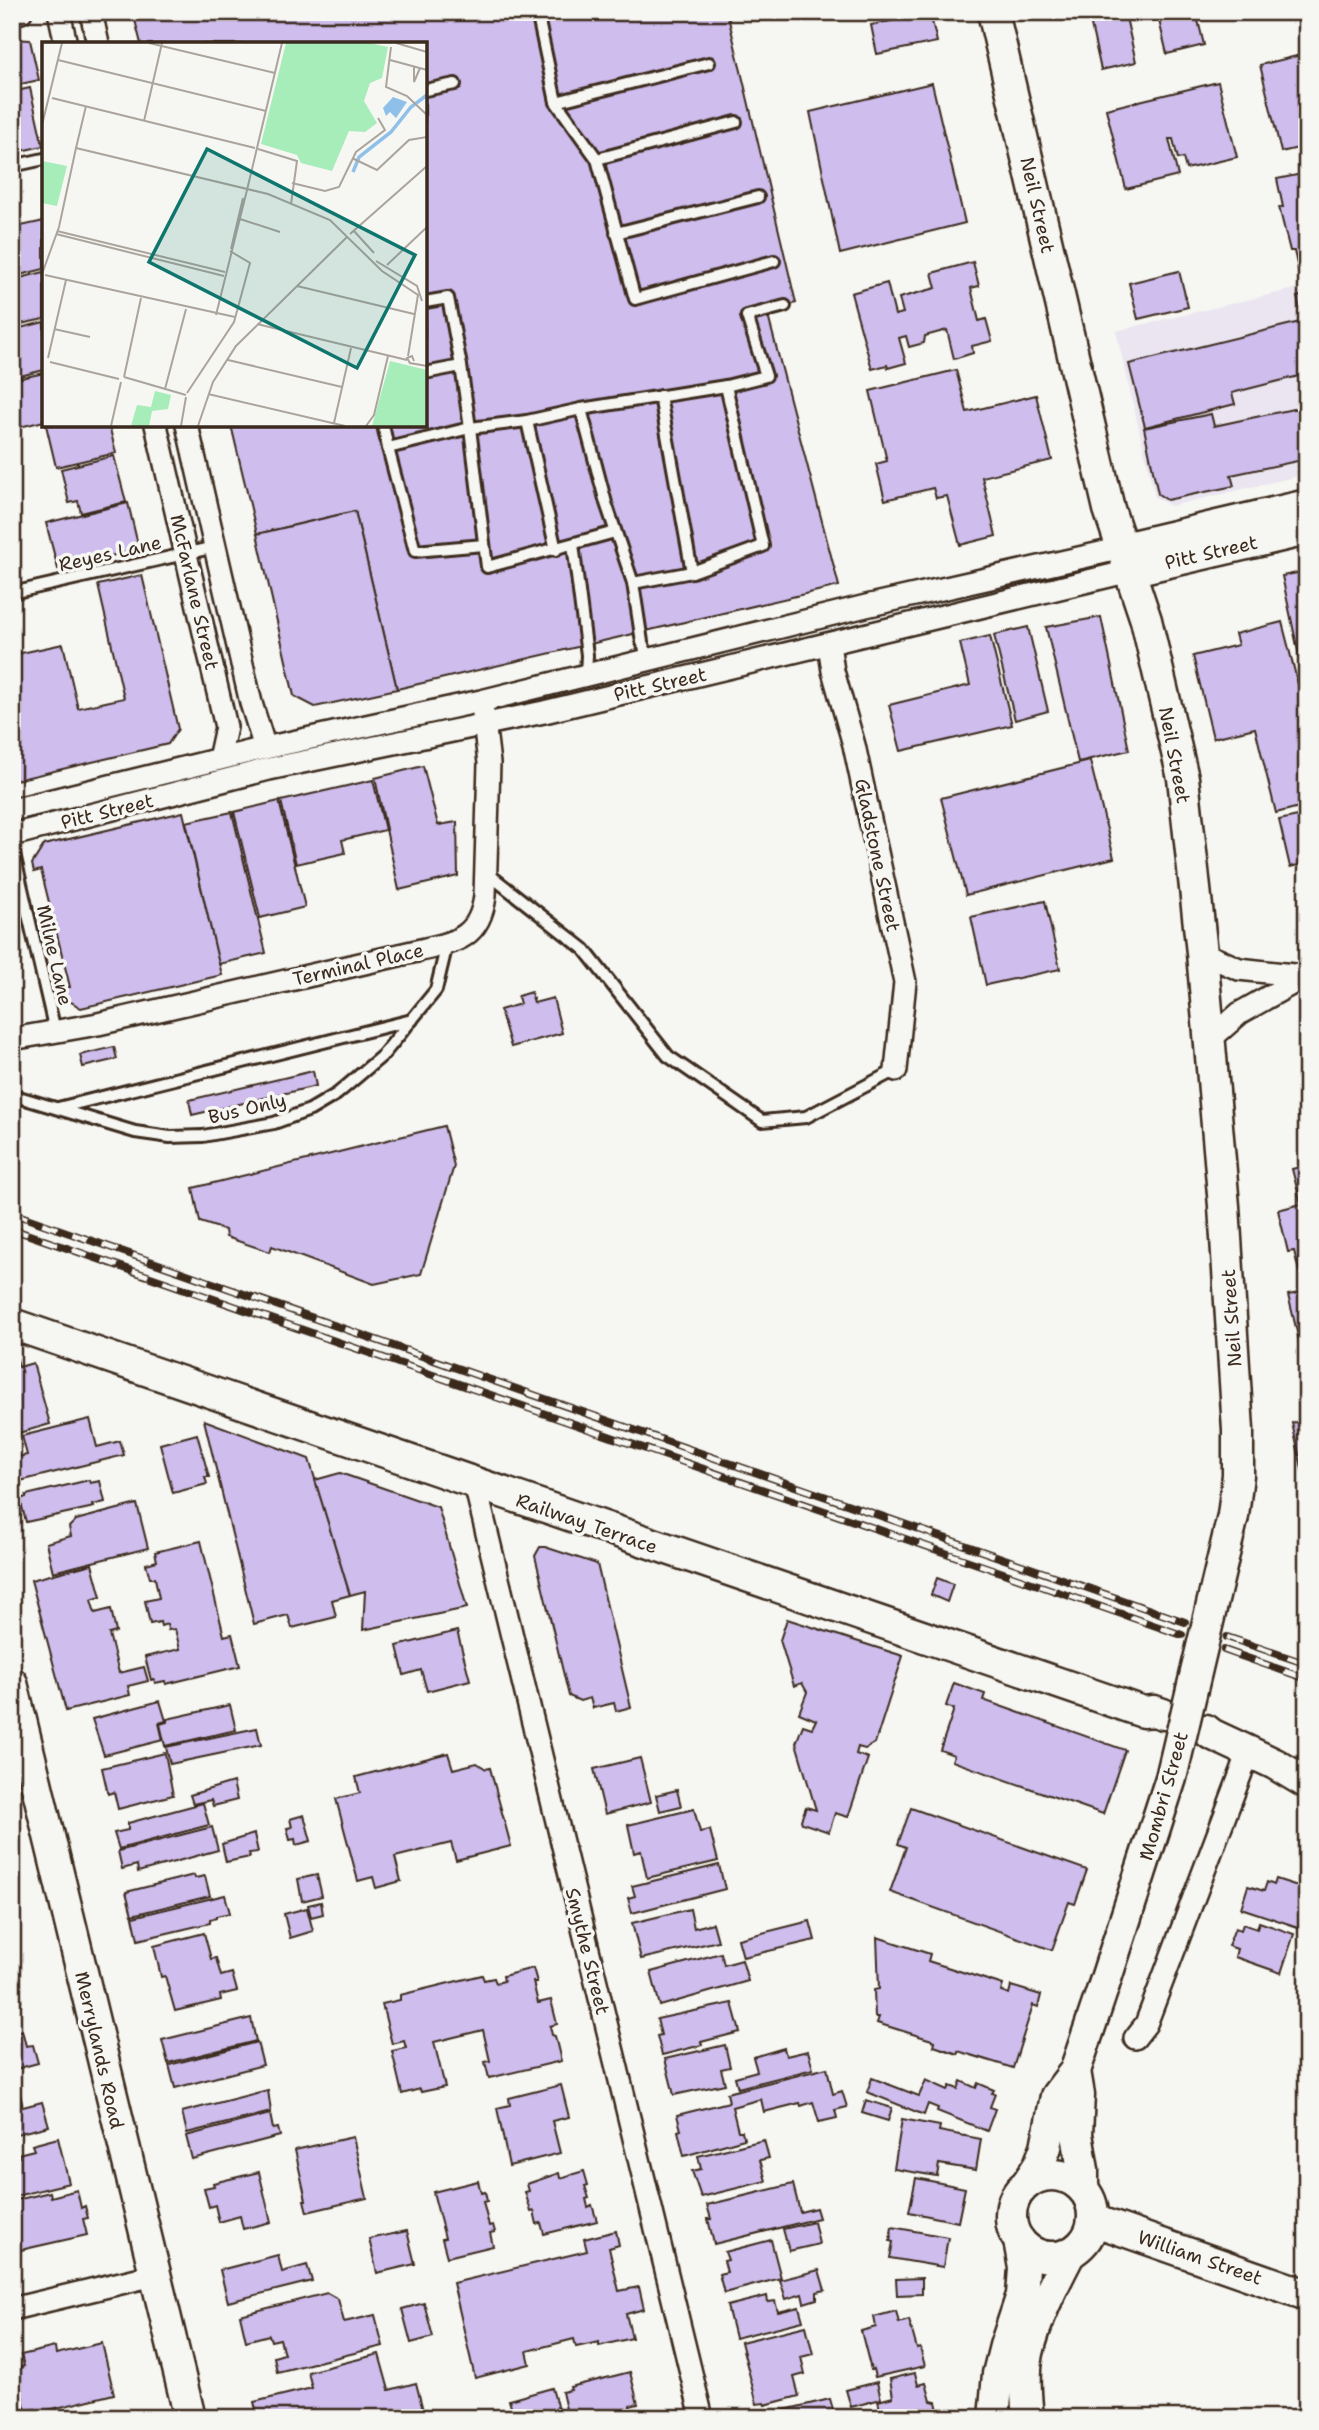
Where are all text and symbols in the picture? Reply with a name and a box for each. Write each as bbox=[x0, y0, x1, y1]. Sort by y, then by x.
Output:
inset map bbox=[42, 42, 427, 427]
street label: Neil Street bbox=[1014, 155, 1061, 256]
street label: McFarlane Street bbox=[164, 512, 225, 672]
street label: Reyes Lane bbox=[56, 530, 164, 577]
street label: Pitt Street bbox=[1162, 530, 1260, 575]
street label: Pitt Street bbox=[611, 662, 709, 707]
street label: Neil Street bbox=[1153, 705, 1196, 806]
street label: Gladstone Street bbox=[849, 776, 906, 934]
street label: Pitt Street bbox=[58, 788, 156, 835]
street label: Milne Lane bbox=[31, 902, 78, 1008]
street label: Terminal Place bbox=[290, 937, 426, 992]
street label: Bus Only bbox=[206, 1087, 289, 1130]
street label: Neil Street bbox=[1216, 1268, 1247, 1368]
street label: Railway Terrace bbox=[513, 1488, 661, 1559]
street label: Mombri Street bbox=[1133, 1729, 1194, 1864]
street label: Smythe Street bbox=[560, 1885, 615, 2017]
street label: Merrylands Road bbox=[69, 1969, 130, 2131]
street label: William Street bbox=[1134, 2224, 1266, 2291]

